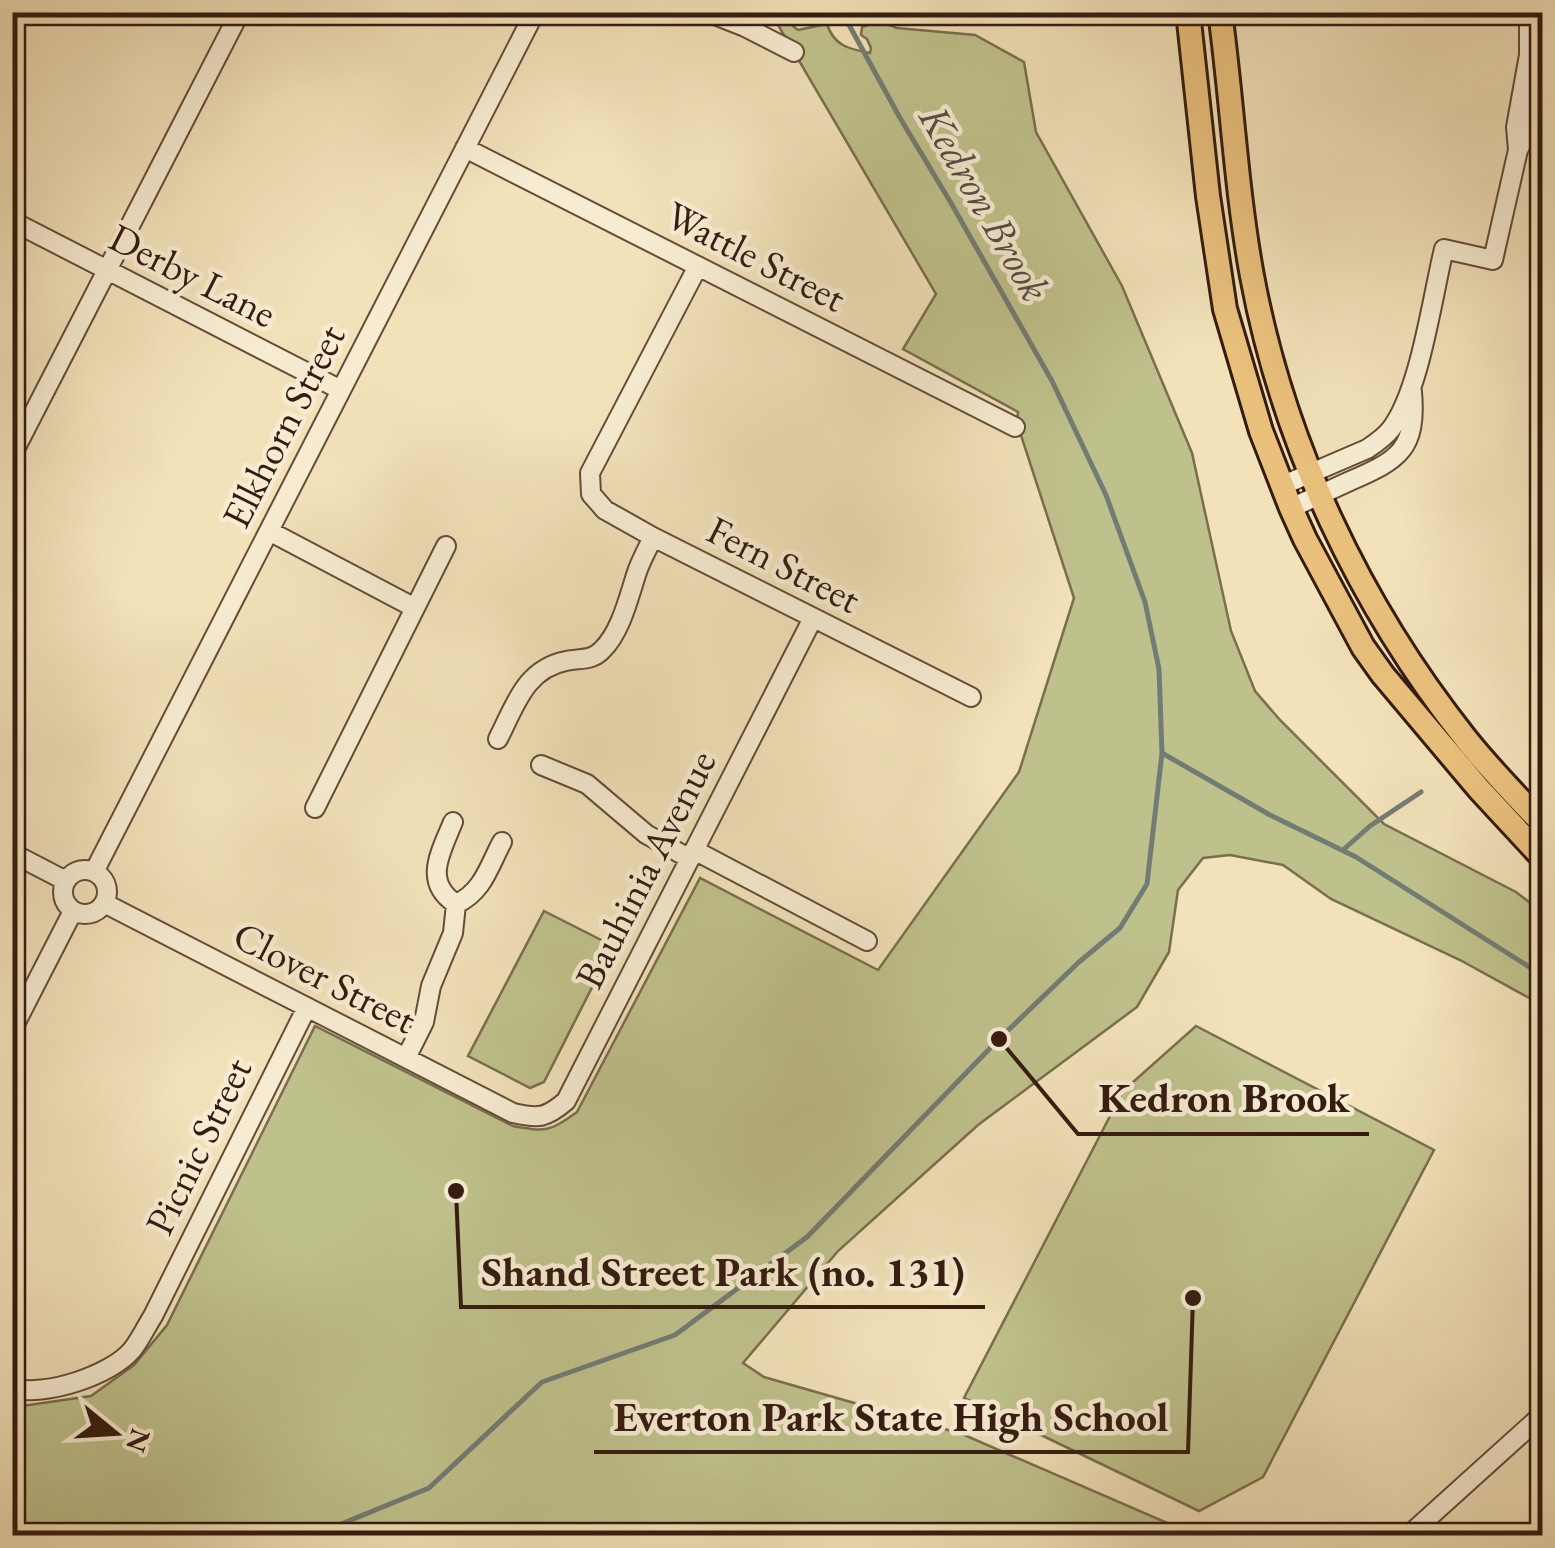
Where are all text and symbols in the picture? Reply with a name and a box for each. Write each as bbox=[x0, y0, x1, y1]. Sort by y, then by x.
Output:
water label: Kedron Brook bbox=[906, 94, 1063, 311]
street label: Wattle Street bbox=[657, 189, 855, 324]
street label: Derby Lane bbox=[101, 211, 285, 339]
street label: Elkhorn Street bbox=[210, 315, 357, 537]
street label: Fern Street bbox=[699, 503, 870, 625]
street label: Bauhinia Avenue bbox=[563, 741, 727, 997]
street label: Clover Street bbox=[225, 909, 426, 1045]
street label: Picnic Street bbox=[133, 1049, 263, 1243]
callout: Kedron Brook bbox=[1078, 1062, 1369, 1134]
text: Kedron Brook bbox=[1098, 1070, 1351, 1125]
callout: Shand Street Park (no. 131) bbox=[461, 1235, 985, 1307]
text: Shand Street Park (no. 131) bbox=[481, 1244, 965, 1299]
callout: Everton Park State High School bbox=[594, 1380, 1188, 1452]
north arrow bbox=[65, 1383, 165, 1483]
text: Everton Park State High School bbox=[614, 1389, 1168, 1444]
text: N bbox=[118, 1424, 159, 1457]

